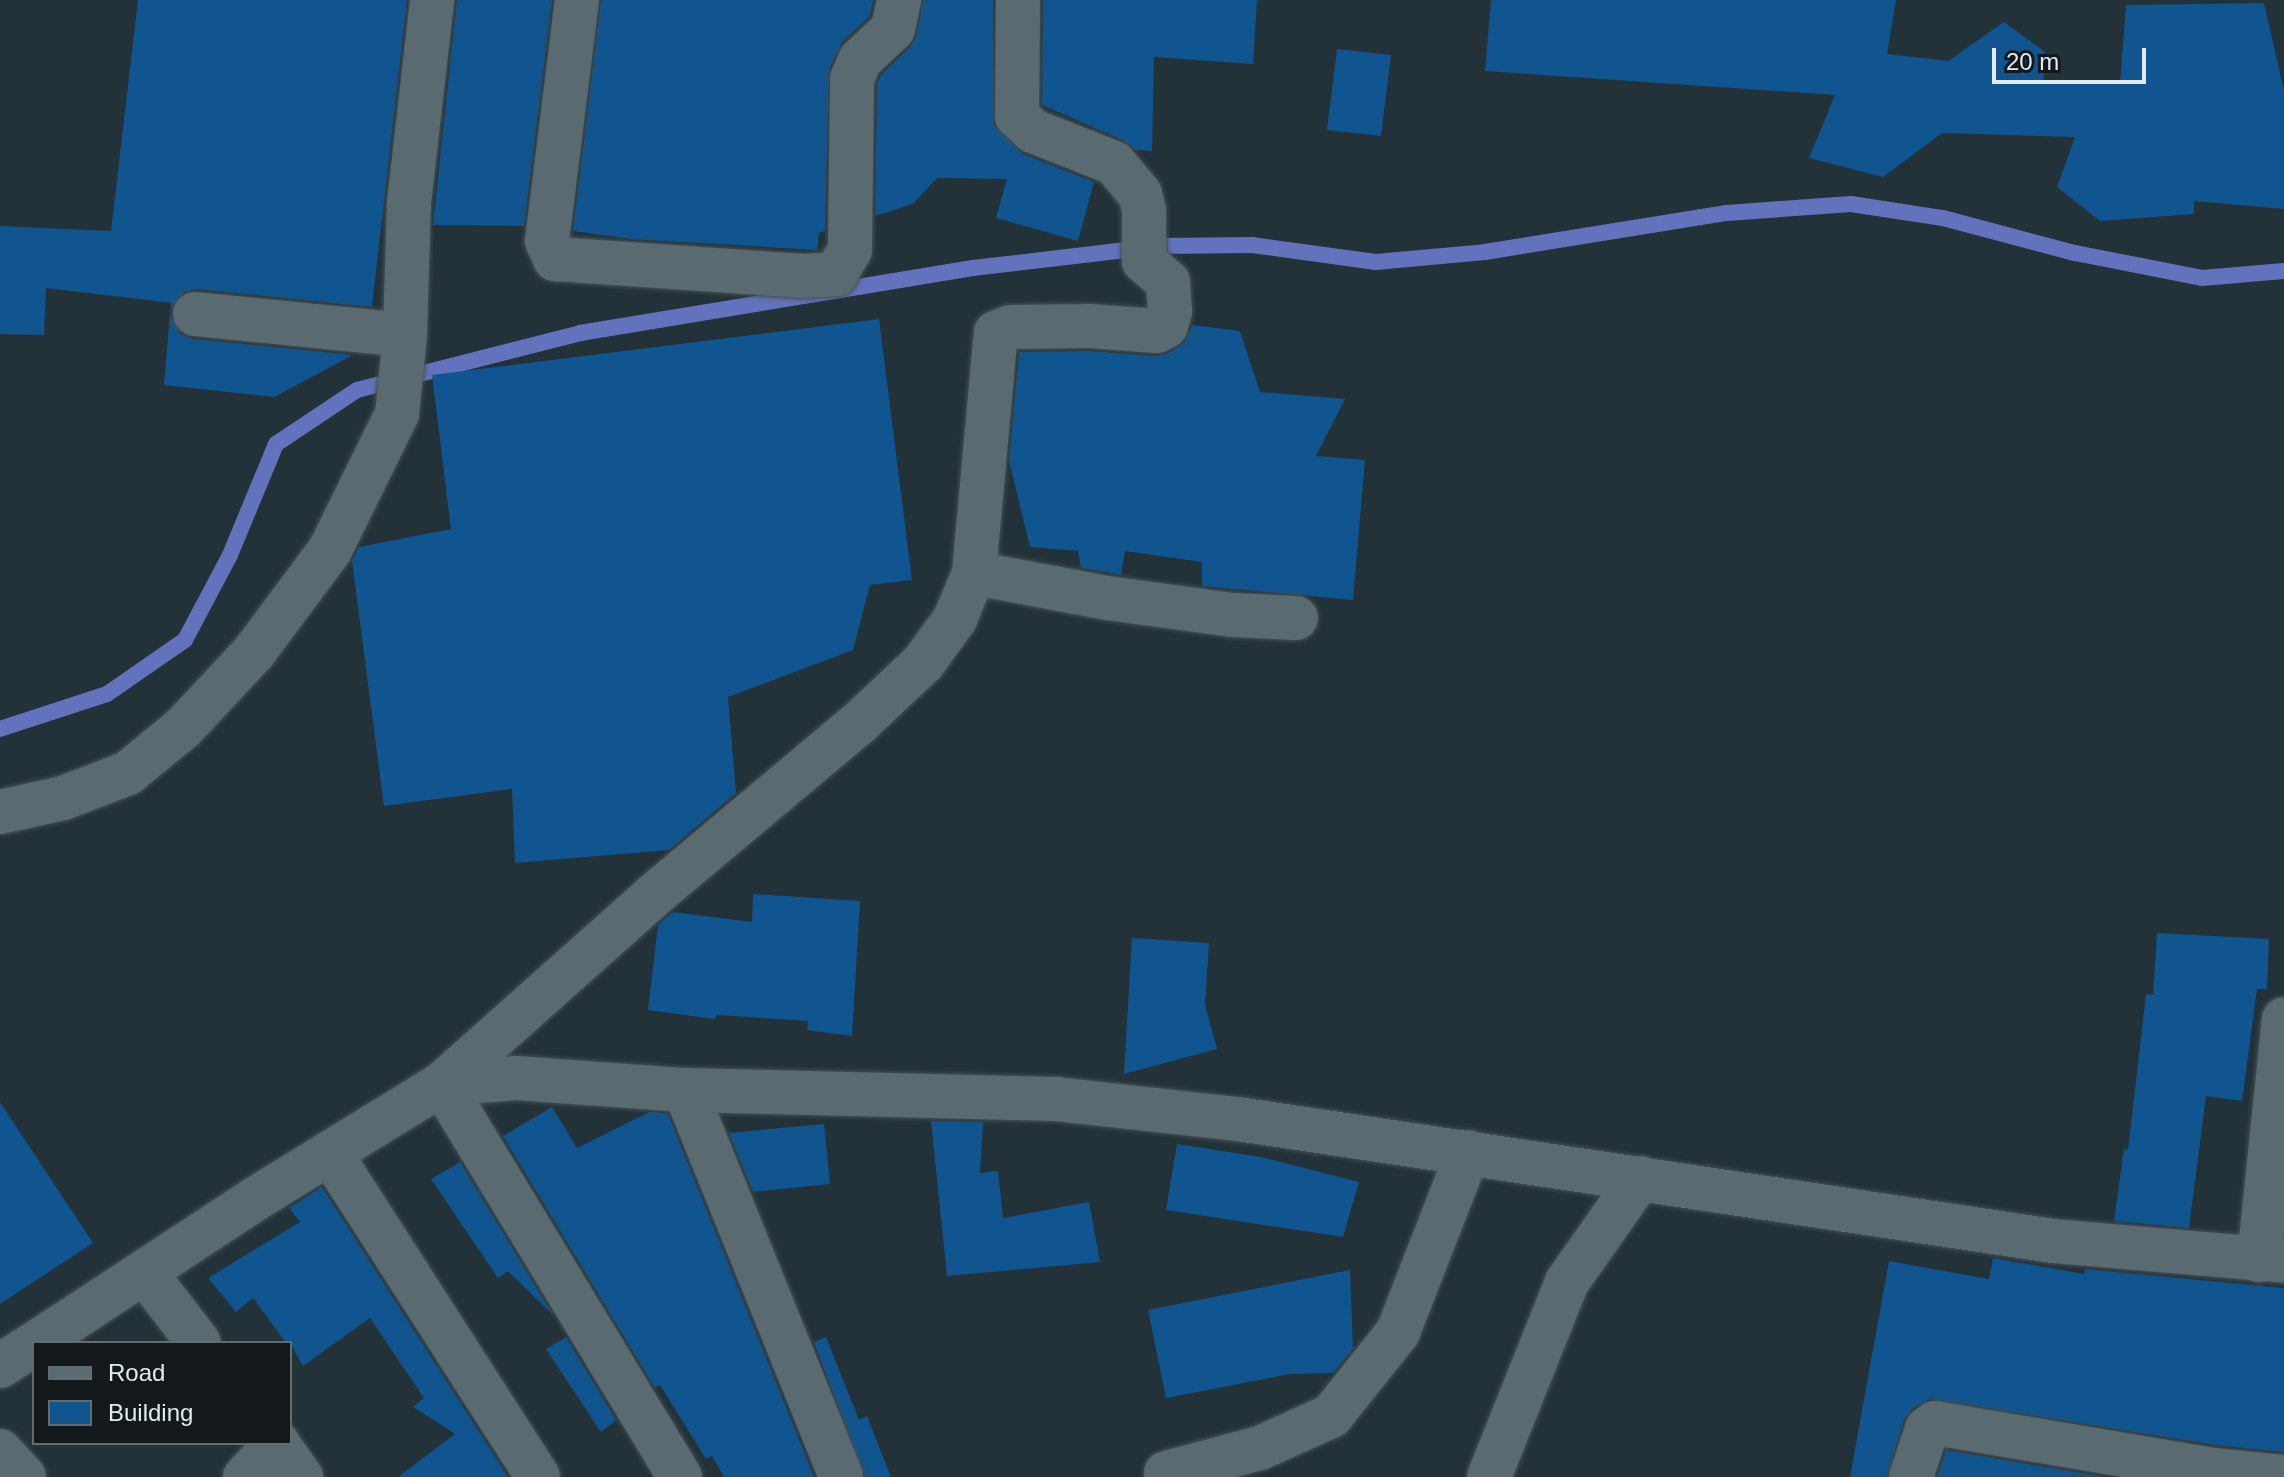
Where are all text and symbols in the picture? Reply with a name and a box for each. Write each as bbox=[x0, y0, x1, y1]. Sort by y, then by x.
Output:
scale bar bbox=[1996, 32, 2150, 82]
text: 20 m bbox=[2006, 48, 2059, 75]
legend bbox=[32, 1341, 292, 1445]
text: Road bbox=[108, 1359, 165, 1386]
text: Building bbox=[108, 1399, 193, 1426]

